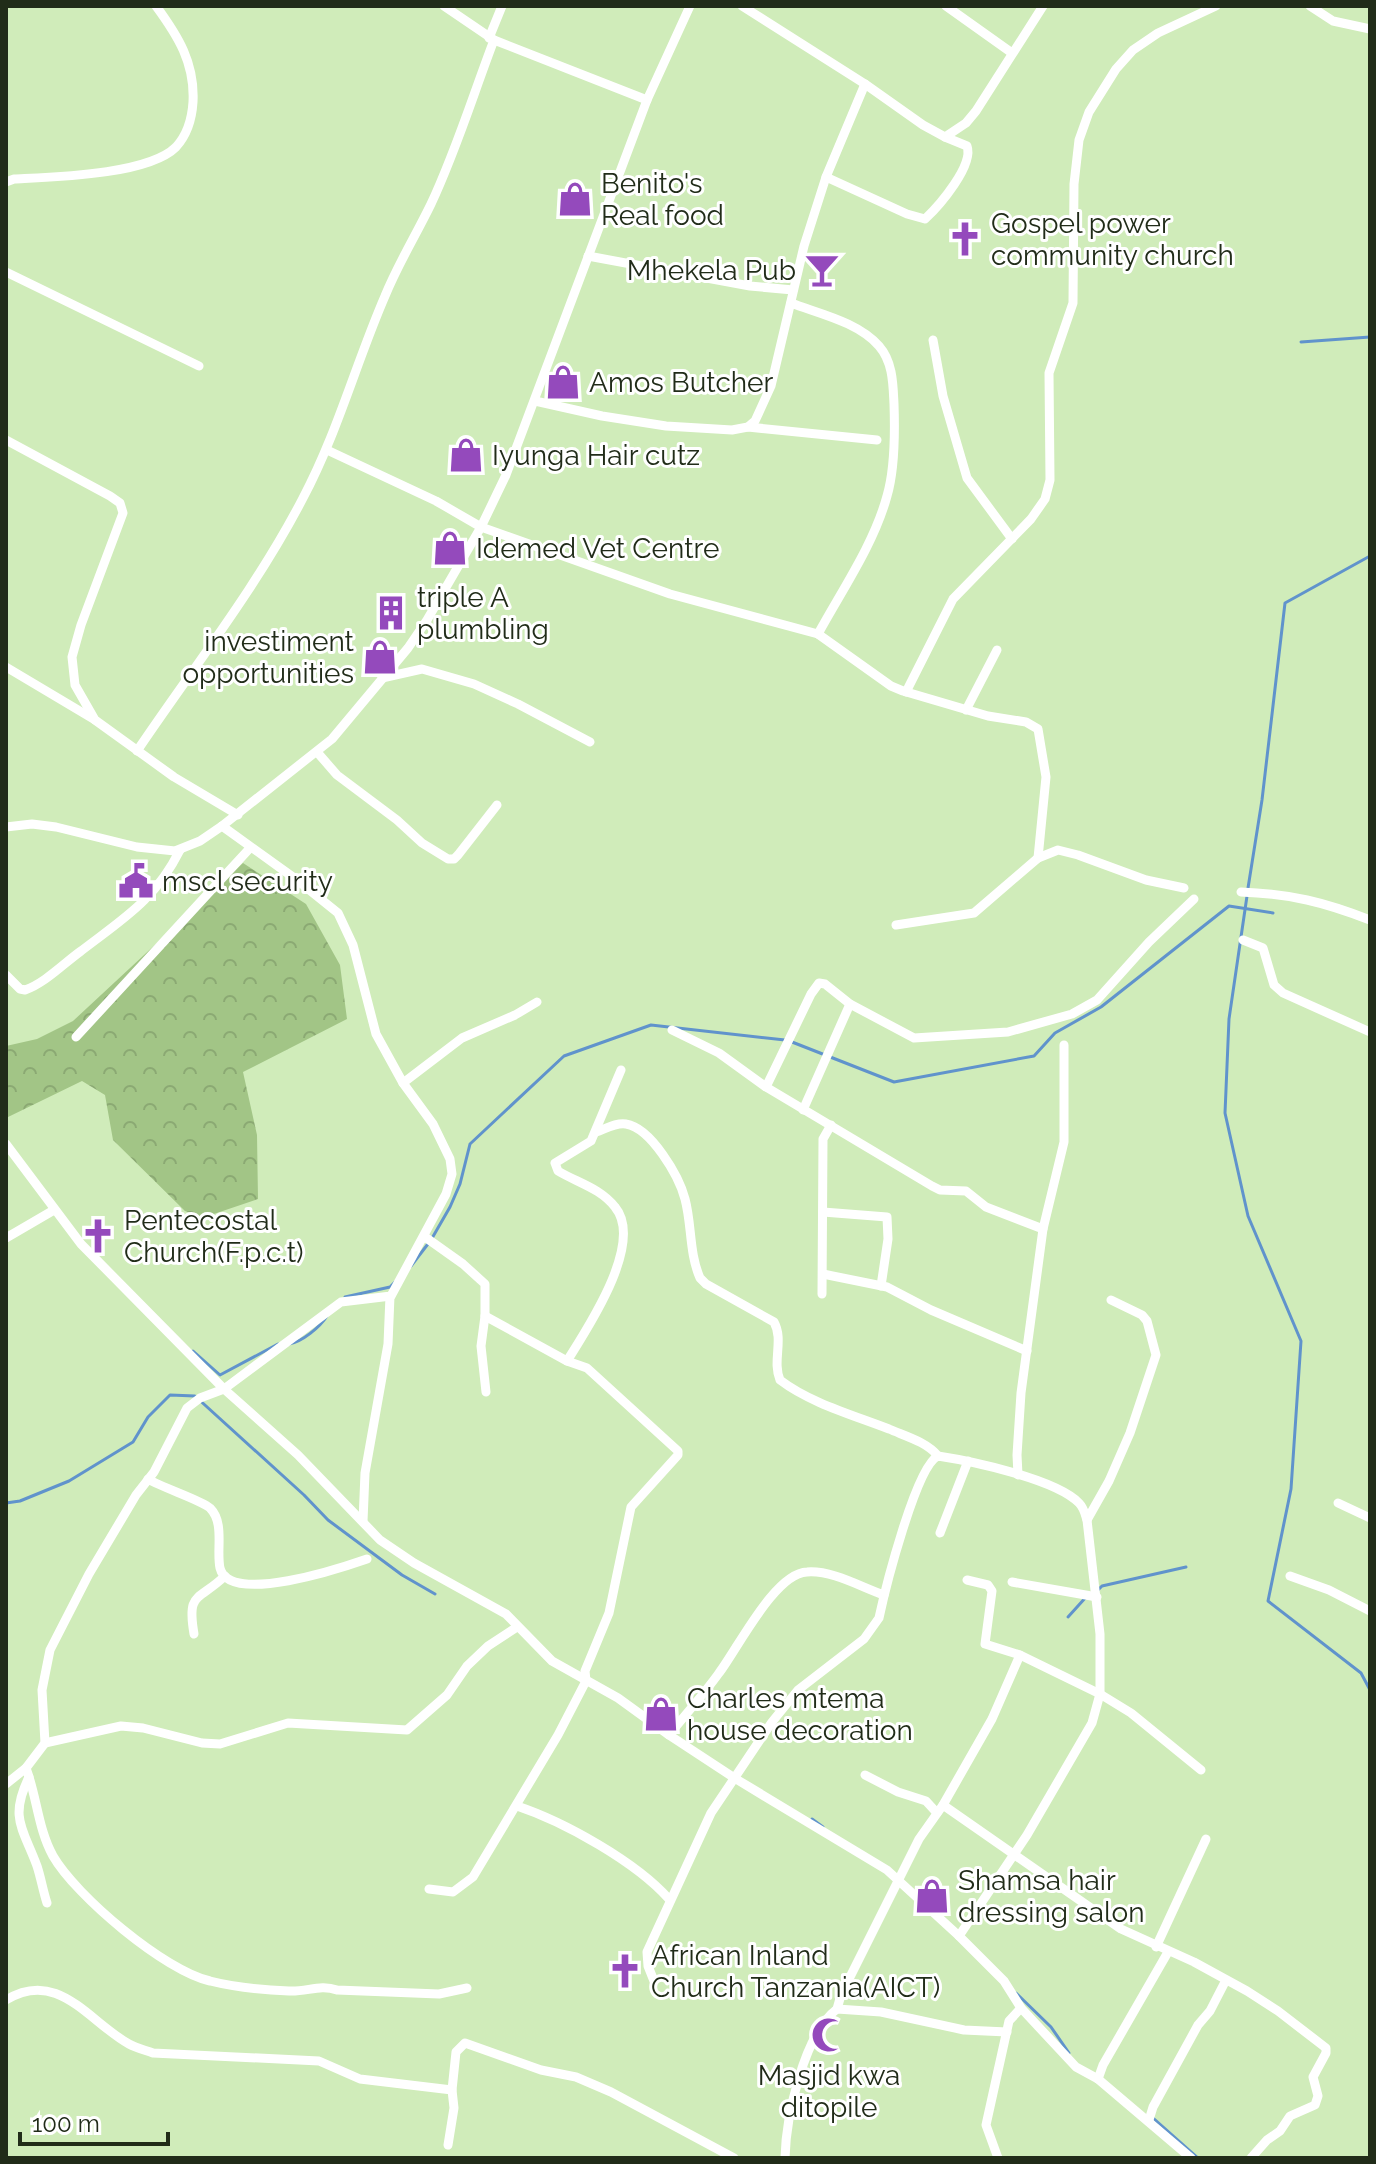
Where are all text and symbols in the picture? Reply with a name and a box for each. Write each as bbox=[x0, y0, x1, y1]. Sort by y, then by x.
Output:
place label: Benito's Real food bbox=[601, 167, 724, 232]
shop icon: Benito's Real food bbox=[556, 180, 594, 218]
place label: Gospel power community church bbox=[991, 207, 1234, 272]
church icon: Gospel power community church bbox=[946, 220, 984, 258]
bar icon: Mhekela Pub bbox=[803, 251, 841, 289]
place label: Mhekela Pub bbox=[627, 254, 796, 287]
shop icon: Amos Butcher bbox=[544, 363, 582, 401]
place label: Amos Butcher bbox=[589, 366, 774, 399]
shop icon: Iyunga Hair cutz bbox=[447, 436, 485, 474]
place label: Iyunga Hair cutz bbox=[492, 439, 700, 472]
shop icon: Idemed Vet Centre bbox=[431, 529, 469, 567]
place label: Idemed Vet Centre bbox=[476, 532, 719, 565]
place label: triple A plumbling bbox=[417, 581, 549, 646]
building icon: triple A plumbling bbox=[372, 594, 410, 632]
place label: investiment opportunities bbox=[182, 625, 355, 690]
shop icon: investiment opportunities bbox=[361, 638, 399, 676]
public building icon: mscl security bbox=[117, 862, 155, 900]
place label: mscl security bbox=[162, 865, 333, 898]
place label: Pentecostal Church(F.p.c.t) bbox=[124, 1204, 304, 1269]
church icon: Pentecostal Church(F.p.c.t) bbox=[79, 1217, 117, 1255]
place label: Charles mtema house decoration bbox=[687, 1682, 913, 1747]
shop icon: Charles mtema house decoration bbox=[642, 1695, 680, 1733]
place label: Shamsa hair dressing salon bbox=[958, 1864, 1145, 1929]
shop icon: Shamsa hair dressing salon bbox=[913, 1877, 951, 1915]
place label: African Inland Church Tanzania(AICT) bbox=[651, 1939, 940, 2004]
church icon: African Inland Church Tanzania(AICT) bbox=[606, 1952, 644, 1990]
mosque icon: Masjid kwa ditopile bbox=[810, 2016, 848, 2054]
place label: Masjid kwa ditopile bbox=[758, 2059, 900, 2124]
scale bar bbox=[20, 2096, 168, 2146]
text: 100 m bbox=[32, 2109, 100, 2138]

